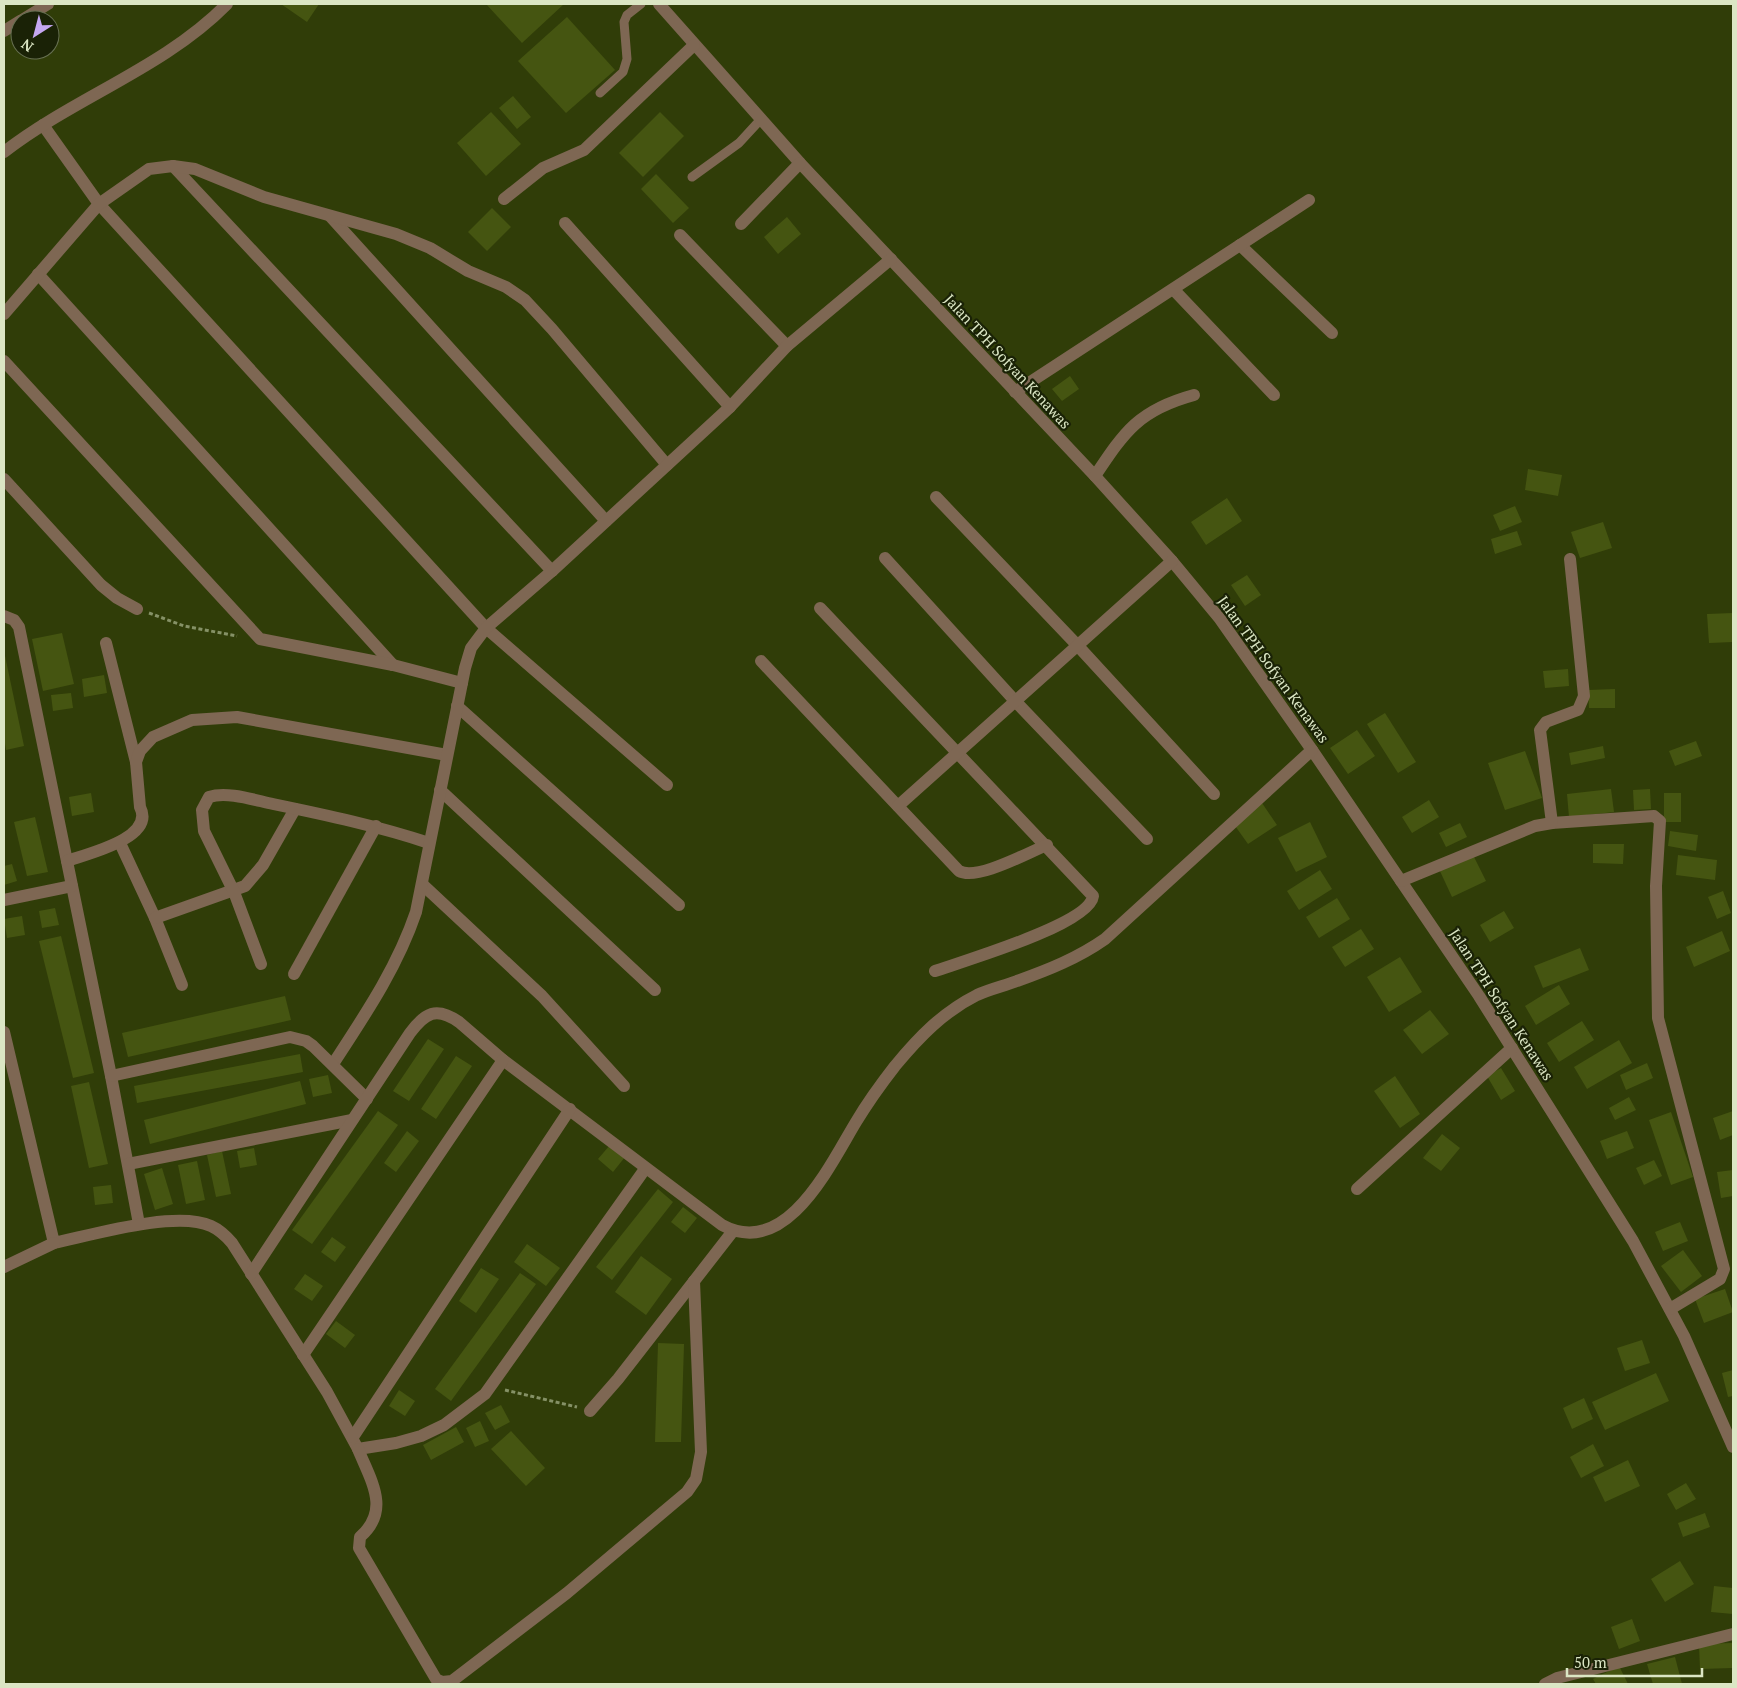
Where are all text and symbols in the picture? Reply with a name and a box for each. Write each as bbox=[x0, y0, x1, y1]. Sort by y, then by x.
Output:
north arrow bbox=[10, 10, 60, 60]
text: N bbox=[17, 35, 37, 57]
street label: Jalan TPH Sofyan Kenawas bbox=[940, 289, 1076, 433]
street label: Jalan TPH Sofyan Kenawas bbox=[1214, 591, 1334, 747]
street label: Jalan TPH Sofyan Kenawas bbox=[1445, 924, 1559, 1084]
scale bar bbox=[1567, 1646, 1702, 1678]
text: 50 m bbox=[1574, 1652, 1607, 1672]

